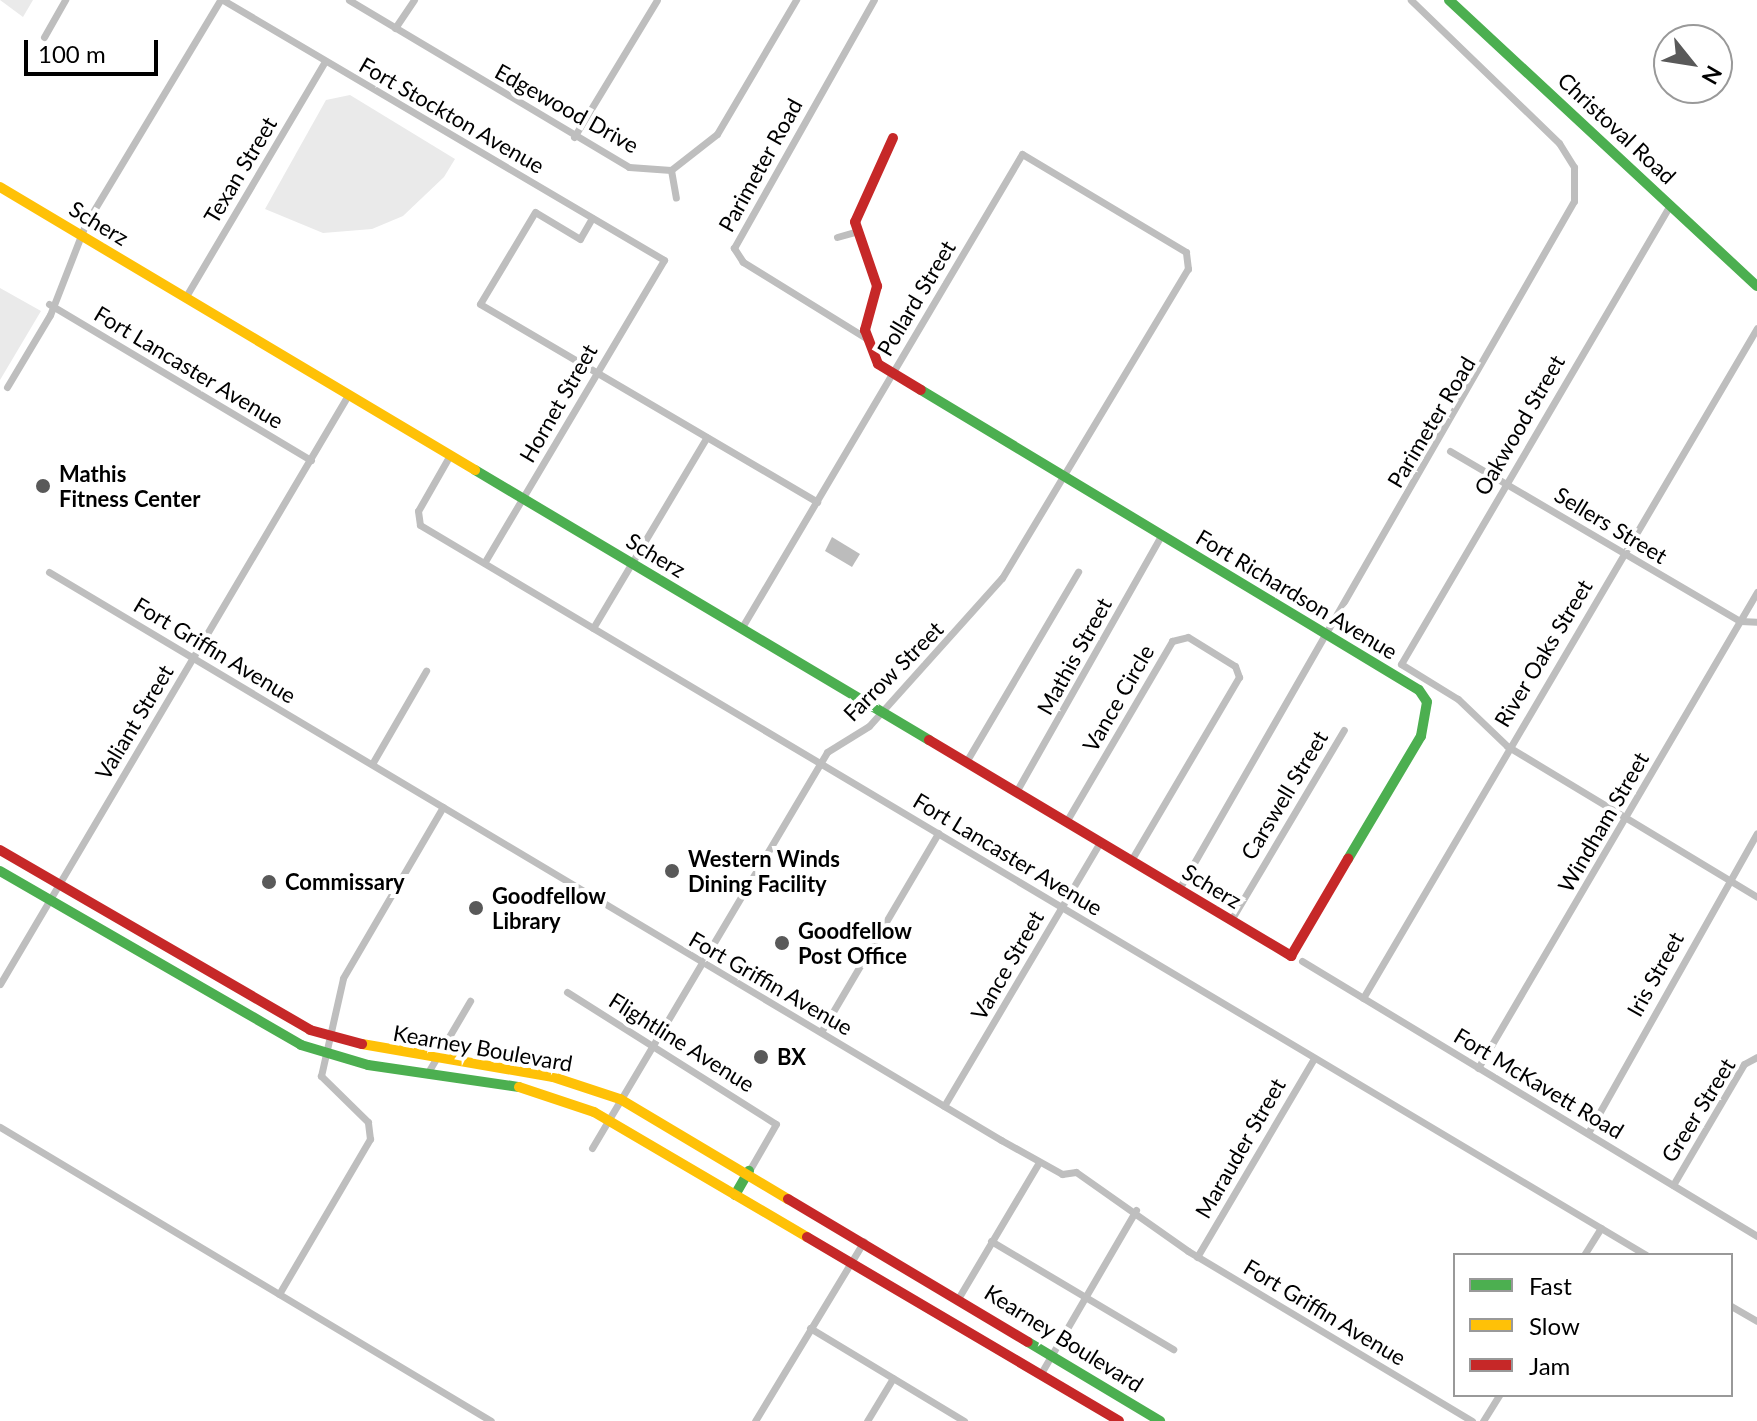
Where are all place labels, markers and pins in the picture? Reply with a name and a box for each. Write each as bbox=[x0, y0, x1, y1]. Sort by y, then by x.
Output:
place label: Mathis Fitness Center bbox=[59, 460, 200, 512]
marker: Mathis Fitness Center bbox=[34, 477, 52, 495]
place label: Western Winds Dining Facility bbox=[688, 845, 840, 896]
marker: Western Winds Dining Facility bbox=[663, 862, 681, 880]
place label: Commissary bbox=[285, 869, 405, 895]
marker: Commissary bbox=[260, 873, 278, 891]
place label: Goodfellow Library bbox=[492, 882, 606, 934]
marker: Goodfellow Library bbox=[467, 899, 485, 917]
place label: Goodfellow Post Office bbox=[798, 917, 912, 968]
marker: Goodfellow Post Office bbox=[773, 934, 791, 952]
place label: BX bbox=[777, 1044, 806, 1070]
marker: BX bbox=[752, 1048, 770, 1066]

